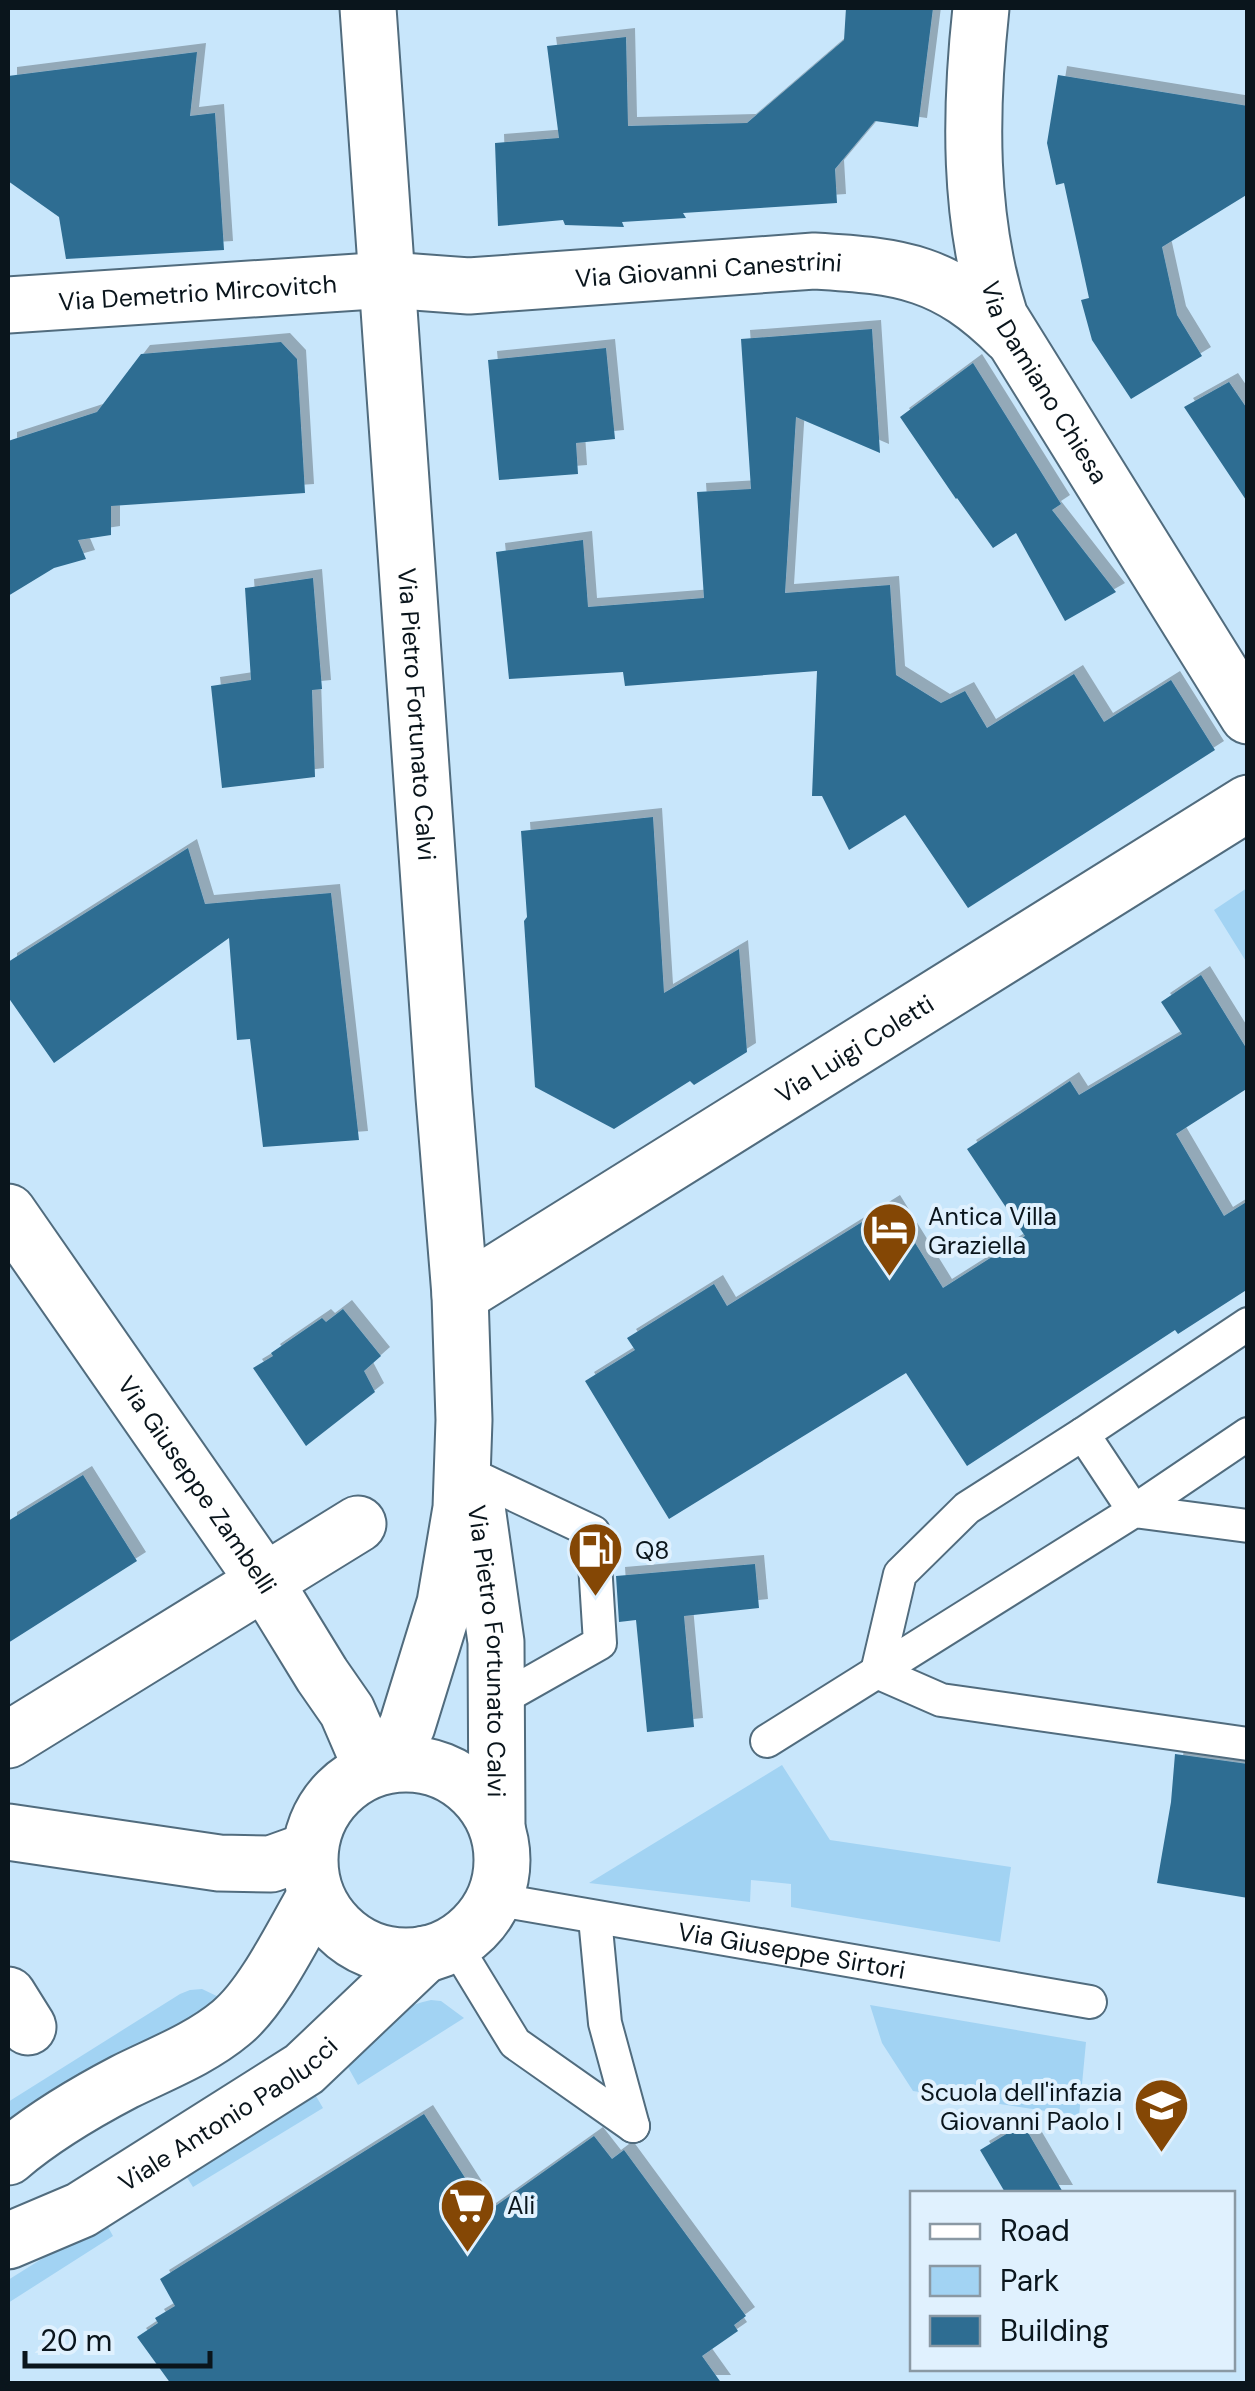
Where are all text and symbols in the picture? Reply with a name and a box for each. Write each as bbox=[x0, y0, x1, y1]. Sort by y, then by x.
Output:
street label: Via Giovanni Canestrini bbox=[574, 244, 843, 295]
street label: Via Demetrio Mircovitch bbox=[57, 267, 338, 318]
street label: Via Damiano Chiesa bbox=[974, 277, 1116, 490]
street label: Via Pietro Fortunato Calvi bbox=[391, 567, 444, 862]
street label: Via Luigi Coletti bbox=[769, 987, 940, 1111]
hotel icon: Antica Villa Graziella bbox=[859, 1200, 919, 1279]
place label: Antica Villa Graziella bbox=[928, 1200, 1057, 1262]
street label: Via Giuseppe Zambelli bbox=[110, 1369, 284, 1599]
street label: Via Pietro Fortunato Calvi bbox=[460, 1503, 513, 1797]
fuel station icon: Q8 bbox=[566, 1520, 626, 1599]
place label: Q8 bbox=[635, 1534, 670, 1567]
street label: Via Giuseppe Sirtori bbox=[675, 1915, 908, 1986]
street label: Viale Antonio Paolucci bbox=[112, 2029, 345, 2199]
place label: Scuola dell'infazia Giovanni Paolo I bbox=[920, 2076, 1122, 2138]
school or university icon: Scuola dell'infazia Giovanni Paolo I bbox=[1131, 2076, 1191, 2155]
supermarket icon: Ali bbox=[438, 2175, 498, 2254]
place label: Ali bbox=[507, 2189, 535, 2222]
legend bbox=[910, 2191, 1235, 2371]
text: Road bbox=[1000, 2211, 1070, 2250]
text: Park bbox=[1000, 2261, 1059, 2300]
scale bar bbox=[25, 2306, 210, 2368]
text: Building bbox=[1000, 2311, 1109, 2350]
text: 20 m bbox=[40, 2321, 112, 2360]

